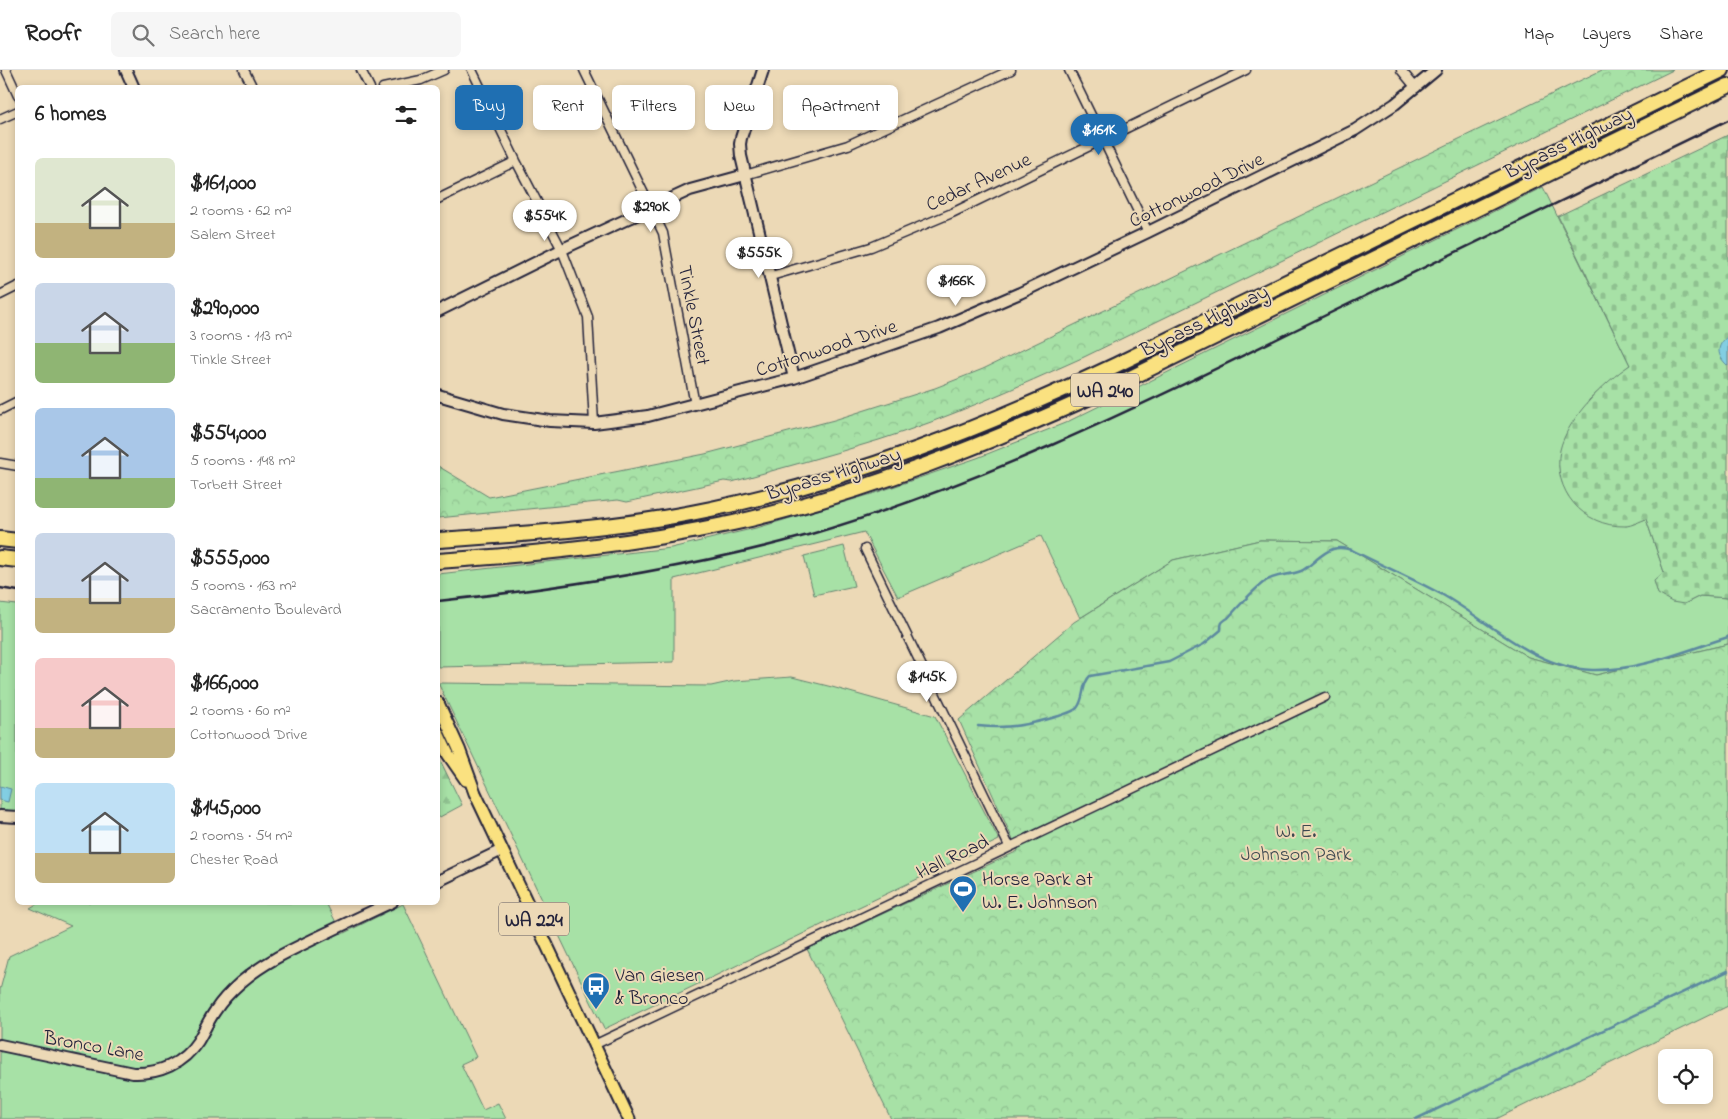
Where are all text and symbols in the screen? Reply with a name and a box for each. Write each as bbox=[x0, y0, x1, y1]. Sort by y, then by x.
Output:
search box bbox=[111, 12, 461, 57]
text: Roofr bbox=[25, 17, 81, 52]
icon: search bbox=[129, 21, 157, 49]
text: Search here bbox=[169, 21, 260, 48]
text: Map bbox=[1524, 22, 1554, 48]
text: Layers bbox=[1582, 22, 1632, 48]
text: Share bbox=[1660, 22, 1703, 48]
chip: Buy bbox=[455, 85, 523, 130]
chip: Rent bbox=[533, 85, 602, 130]
chip: Filters bbox=[612, 85, 695, 130]
chip: New bbox=[705, 85, 773, 130]
chip: Apartment bbox=[783, 85, 898, 130]
text: 6 homes bbox=[35, 100, 107, 130]
icon: filters bbox=[392, 101, 420, 129]
street label: Bypass Highway bbox=[1499, 101, 1639, 189]
pin: $161K bbox=[1064, 114, 1134, 156]
text: $161K bbox=[1082, 118, 1116, 142]
street label: Cedar Avenue bbox=[922, 146, 1036, 220]
street label: Cottonwood Drive bbox=[1125, 146, 1269, 236]
text: $161,000 bbox=[190, 169, 256, 199]
icon: home bbox=[75, 178, 135, 238]
pin: $290K bbox=[616, 190, 686, 233]
text: $290K bbox=[632, 195, 670, 219]
text: 2 rooms · 62 m² bbox=[190, 199, 292, 223]
pin: $554K bbox=[510, 200, 580, 242]
text: $554K bbox=[524, 204, 566, 228]
text: Salem Street bbox=[190, 223, 276, 247]
pin: $555K bbox=[724, 236, 794, 279]
text: $555K bbox=[737, 241, 781, 265]
street label: Tinkle Street bbox=[669, 263, 717, 368]
pin: $166K bbox=[921, 264, 991, 307]
text: $166K bbox=[938, 269, 974, 293]
street label: Bypass Highway bbox=[1135, 279, 1275, 367]
text: $290,000 bbox=[190, 294, 259, 324]
icon: home bbox=[75, 303, 135, 363]
street label: Cottonwood Drive bbox=[752, 313, 901, 386]
text: 3 rooms · 113 m² bbox=[190, 324, 292, 348]
text: Tinkle Street bbox=[190, 348, 271, 372]
road number: WA 240 bbox=[1071, 374, 1139, 406]
text: $554,000 bbox=[190, 419, 266, 449]
icon: home bbox=[75, 428, 135, 488]
street label: Bypass Highway bbox=[762, 441, 905, 511]
text: 5 rooms · 148 m² bbox=[190, 449, 296, 473]
text: Torbett Street bbox=[190, 473, 283, 497]
text: $555,000 bbox=[190, 544, 270, 574]
icon: home bbox=[75, 553, 135, 613]
text: 5 rooms · 163 m² bbox=[190, 574, 297, 598]
text: Sacramento Boulevard bbox=[190, 598, 342, 622]
pin: $145K bbox=[892, 660, 962, 703]
text: $145K bbox=[908, 665, 946, 689]
text: $166,000 bbox=[190, 669, 259, 699]
icon: home bbox=[75, 678, 135, 738]
text: 2 rooms · 60 m² bbox=[190, 699, 291, 723]
text: Cottonwood Drive bbox=[190, 723, 307, 747]
text: $145,000 bbox=[190, 794, 261, 824]
icon: home bbox=[75, 803, 135, 863]
park label: W. E. Johnson Park bbox=[1241, 818, 1351, 870]
text: 2 rooms · 54 m² bbox=[190, 824, 292, 848]
street label: Hall Road bbox=[912, 828, 994, 888]
text: Chester Road bbox=[190, 848, 278, 872]
place label: Horse Park at W. E. Johnson bbox=[982, 866, 1097, 918]
sports icon: Horse Park at W. E. Johnson bbox=[948, 874, 978, 913]
road number: WA 224 bbox=[499, 902, 569, 936]
place label: Van Giesen & Bronco bbox=[614, 962, 704, 1014]
bus stop icon: Van Giesen & Bronco bbox=[581, 971, 611, 1010]
street label: Bronco Lane bbox=[40, 1024, 146, 1071]
map controls bbox=[1658, 1049, 1713, 1104]
button: locate bbox=[1658, 1049, 1713, 1104]

